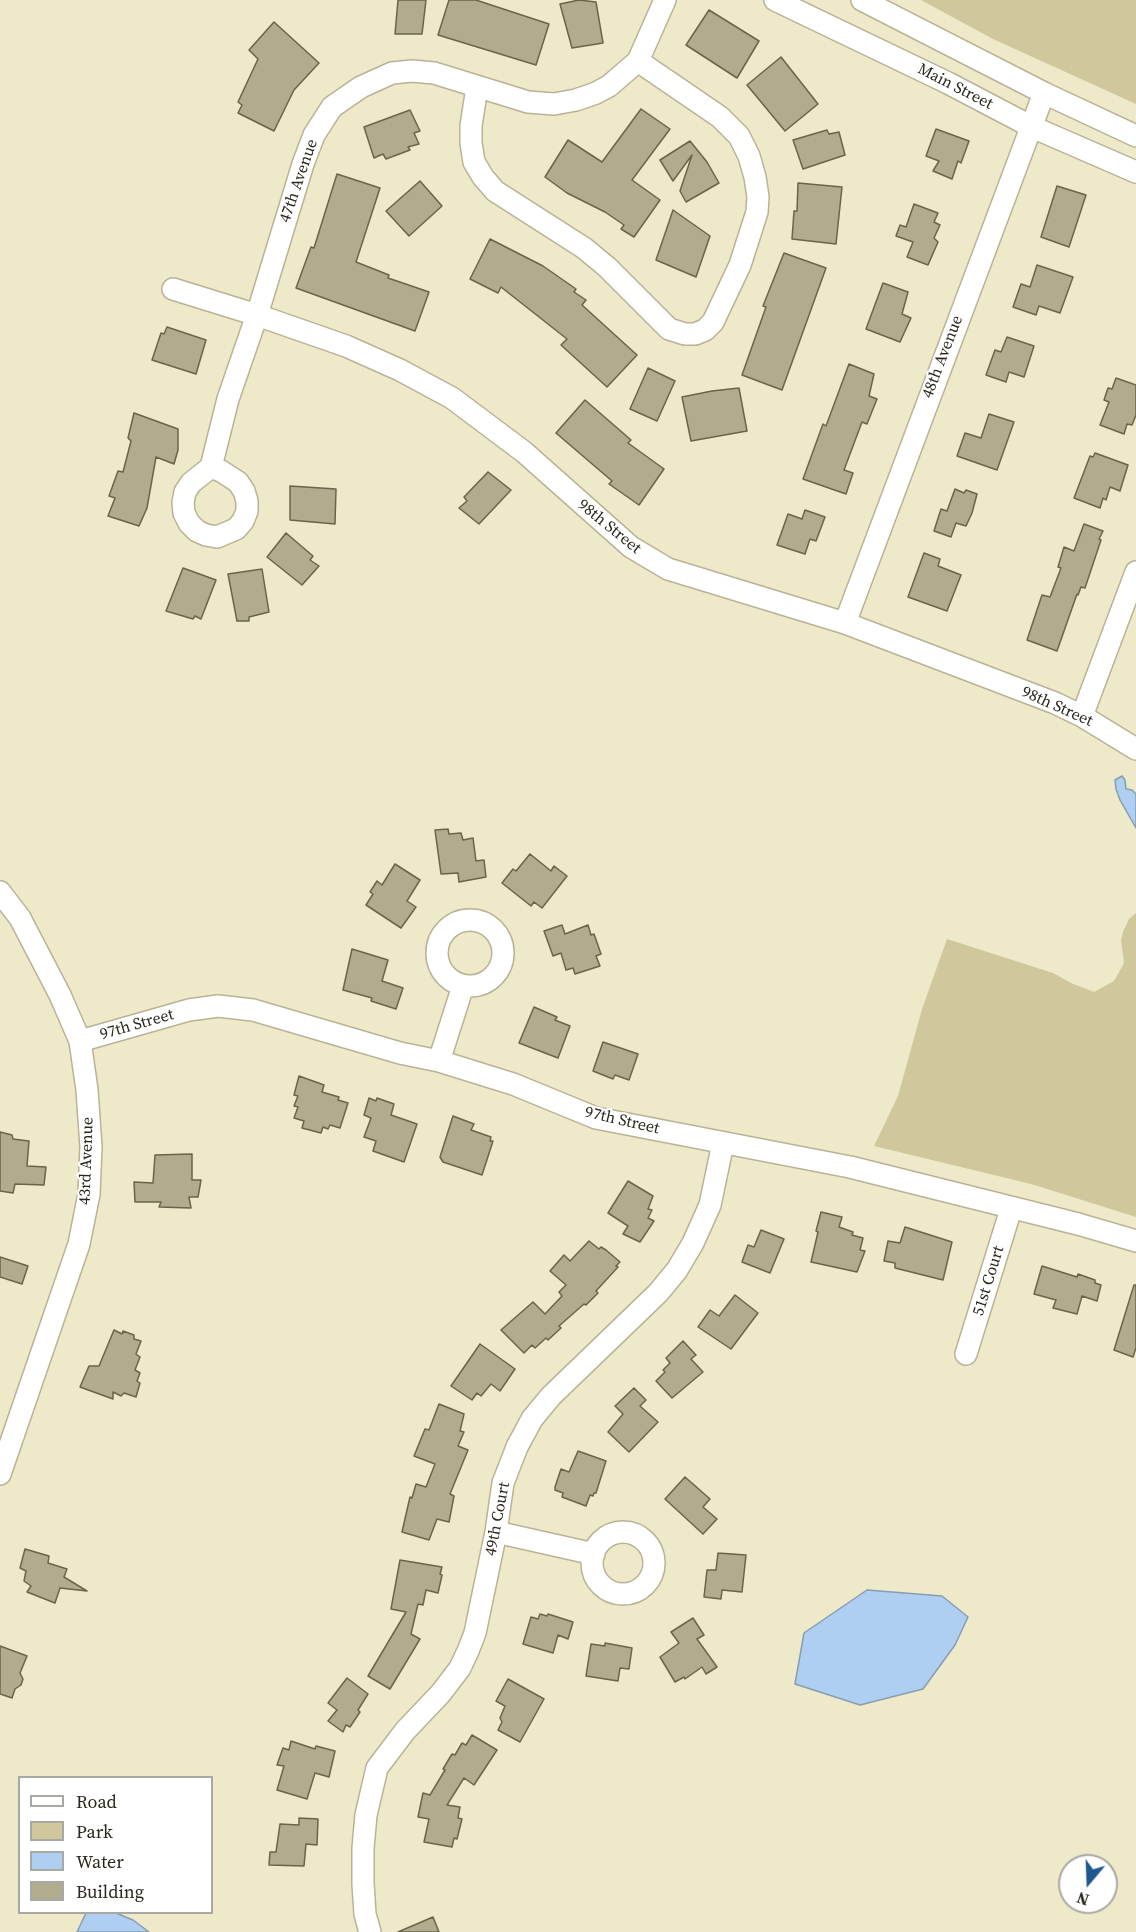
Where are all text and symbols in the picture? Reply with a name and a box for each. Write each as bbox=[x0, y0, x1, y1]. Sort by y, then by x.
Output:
street label: Main Street bbox=[914, 60, 996, 114]
street label: 47th Avenue bbox=[276, 137, 322, 225]
street label: 48th Avenue bbox=[918, 313, 968, 401]
street label: 98th Street bbox=[573, 496, 645, 558]
street label: 98th Street bbox=[1018, 683, 1096, 731]
street label: 97th Street bbox=[98, 1005, 176, 1045]
street label: 97th Street bbox=[583, 1103, 661, 1139]
street label: 43rd Avenue bbox=[76, 1117, 98, 1205]
street label: 51st Court bbox=[969, 1244, 1009, 1318]
street label: 49th Court bbox=[481, 1480, 515, 1558]
legend bbox=[18, 1776, 213, 1914]
text: Road bbox=[76, 1789, 117, 1814]
text: Park bbox=[76, 1819, 113, 1844]
text: Water bbox=[76, 1849, 124, 1874]
north arrow bbox=[1058, 1854, 1118, 1914]
text: Building bbox=[76, 1879, 144, 1904]
text: N bbox=[1074, 1887, 1092, 1911]

